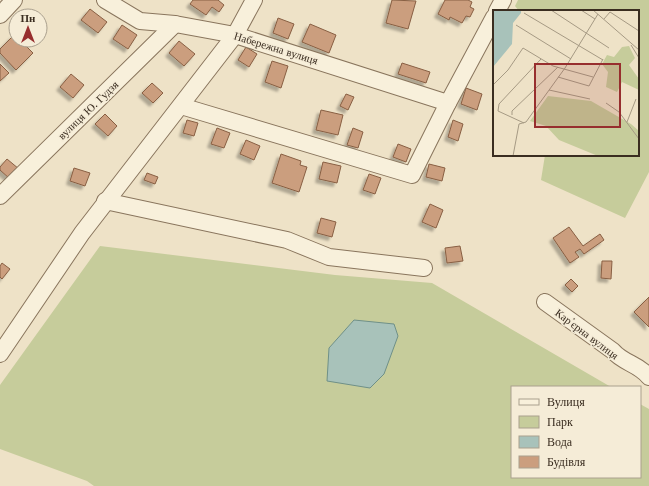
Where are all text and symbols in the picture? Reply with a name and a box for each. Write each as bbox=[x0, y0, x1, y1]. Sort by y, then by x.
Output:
north arrow bbox=[8, 8, 48, 48]
inset map bbox=[493, 10, 639, 156]
text: Пн bbox=[21, 11, 36, 25]
street label: Набережна вулиця bbox=[232, 29, 320, 67]
street label: вулиця Ю. Гудзя bbox=[55, 78, 121, 142]
street label: Карʼєрна вулиця bbox=[552, 306, 622, 362]
legend bbox=[511, 386, 641, 478]
text: Вулиця bbox=[547, 394, 585, 409]
text: Парк bbox=[547, 414, 573, 429]
text: Вода bbox=[547, 434, 573, 449]
text: Будівля bbox=[547, 454, 586, 469]

